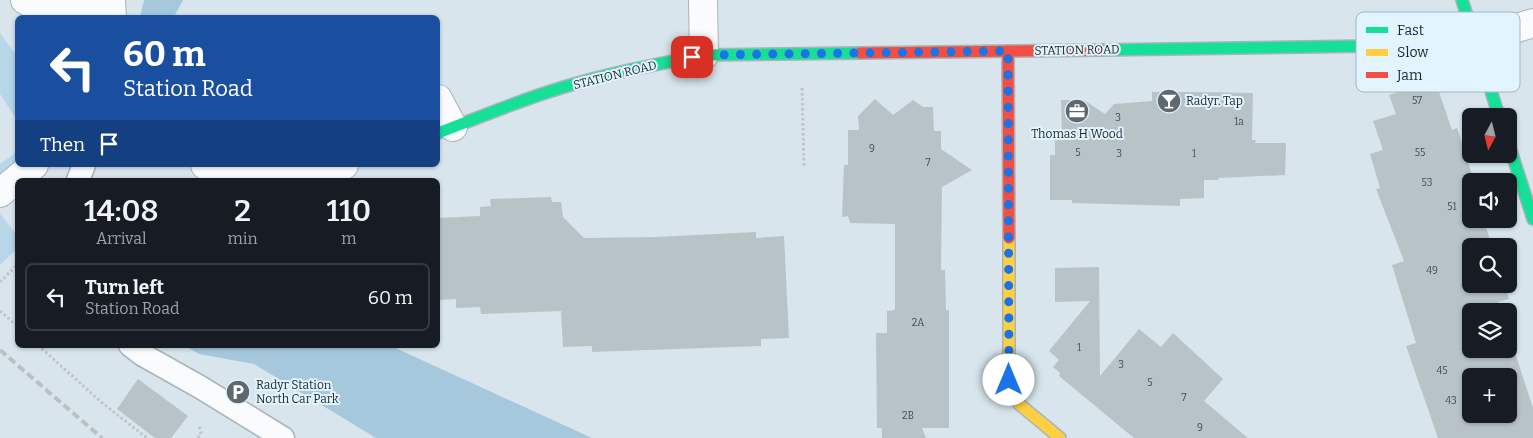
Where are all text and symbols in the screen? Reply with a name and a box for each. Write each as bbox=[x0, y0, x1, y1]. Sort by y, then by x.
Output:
legend bbox=[1356, 12, 1520, 92]
text: Fast bbox=[1397, 22, 1424, 39]
text: 60 m bbox=[123, 33, 206, 75]
icon: left bbox=[40, 35, 105, 100]
pin bbox=[671, 36, 713, 78]
street label: STATION ROAD bbox=[1034, 42, 1120, 58]
icon: arrive bbox=[678, 43, 706, 71]
text: Slow bbox=[1397, 44, 1429, 61]
street label: STATION ROAD bbox=[572, 58, 658, 92]
text: Jam bbox=[1396, 67, 1423, 84]
text: Station Road bbox=[123, 75, 253, 102]
bar icon: Radyr. Tap bbox=[1156, 88, 1182, 114]
place label: Radyr. Tap bbox=[1186, 94, 1243, 108]
house number: 57 bbox=[1412, 95, 1422, 107]
office icon: Thomas H Wood bbox=[1064, 98, 1090, 124]
north arrow bbox=[1462, 108, 1518, 162]
map controls bbox=[1462, 108, 1517, 423]
house number: 3 bbox=[1115, 112, 1121, 124]
house number: 1a bbox=[1234, 116, 1244, 128]
place label: Thomas H Wood bbox=[1031, 127, 1123, 141]
icon: arrive bbox=[95, 130, 123, 158]
text: Then bbox=[40, 133, 85, 156]
house number: 9 bbox=[869, 143, 875, 155]
house number: 5 bbox=[1075, 147, 1081, 159]
house number: 55 bbox=[1415, 147, 1425, 159]
house number: 3 bbox=[1116, 148, 1122, 160]
house number: 1 bbox=[1192, 148, 1196, 160]
house number: 7 bbox=[925, 157, 931, 169]
button: sound bbox=[1462, 173, 1517, 228]
house number: 53 bbox=[1422, 177, 1433, 189]
text: 14:08 bbox=[84, 193, 159, 229]
text: 2 bbox=[234, 193, 251, 229]
text: 110 bbox=[327, 193, 371, 229]
house number: 51 bbox=[1447, 201, 1457, 213]
text: Arrival bbox=[96, 229, 147, 248]
text: min bbox=[227, 229, 258, 248]
text: m bbox=[341, 229, 356, 248]
button: search bbox=[1462, 238, 1517, 293]
house number: 49 bbox=[1426, 265, 1438, 277]
text: Turn left bbox=[85, 276, 164, 299]
icon: left bbox=[42, 283, 70, 311]
text: 60 m bbox=[368, 286, 413, 309]
text: Station Road bbox=[85, 299, 179, 318]
button: layers bbox=[1462, 303, 1517, 358]
house number: 2A bbox=[912, 317, 925, 329]
house number: 1 bbox=[1077, 342, 1081, 354]
position arrow bbox=[982, 353, 1034, 405]
house number: 3 bbox=[1118, 359, 1124, 371]
house number: 45 bbox=[1436, 365, 1448, 377]
button: + bbox=[1462, 368, 1517, 423]
house number: 5 bbox=[1147, 377, 1153, 389]
place label: Radyr Station North Car Park bbox=[256, 378, 339, 406]
parking icon: Radyr Station North Car Park bbox=[225, 379, 251, 405]
house number: 7 bbox=[1181, 392, 1187, 404]
house number: 43 bbox=[1445, 395, 1457, 407]
house number: 2B bbox=[902, 410, 914, 422]
house number: 9 bbox=[1197, 422, 1203, 434]

